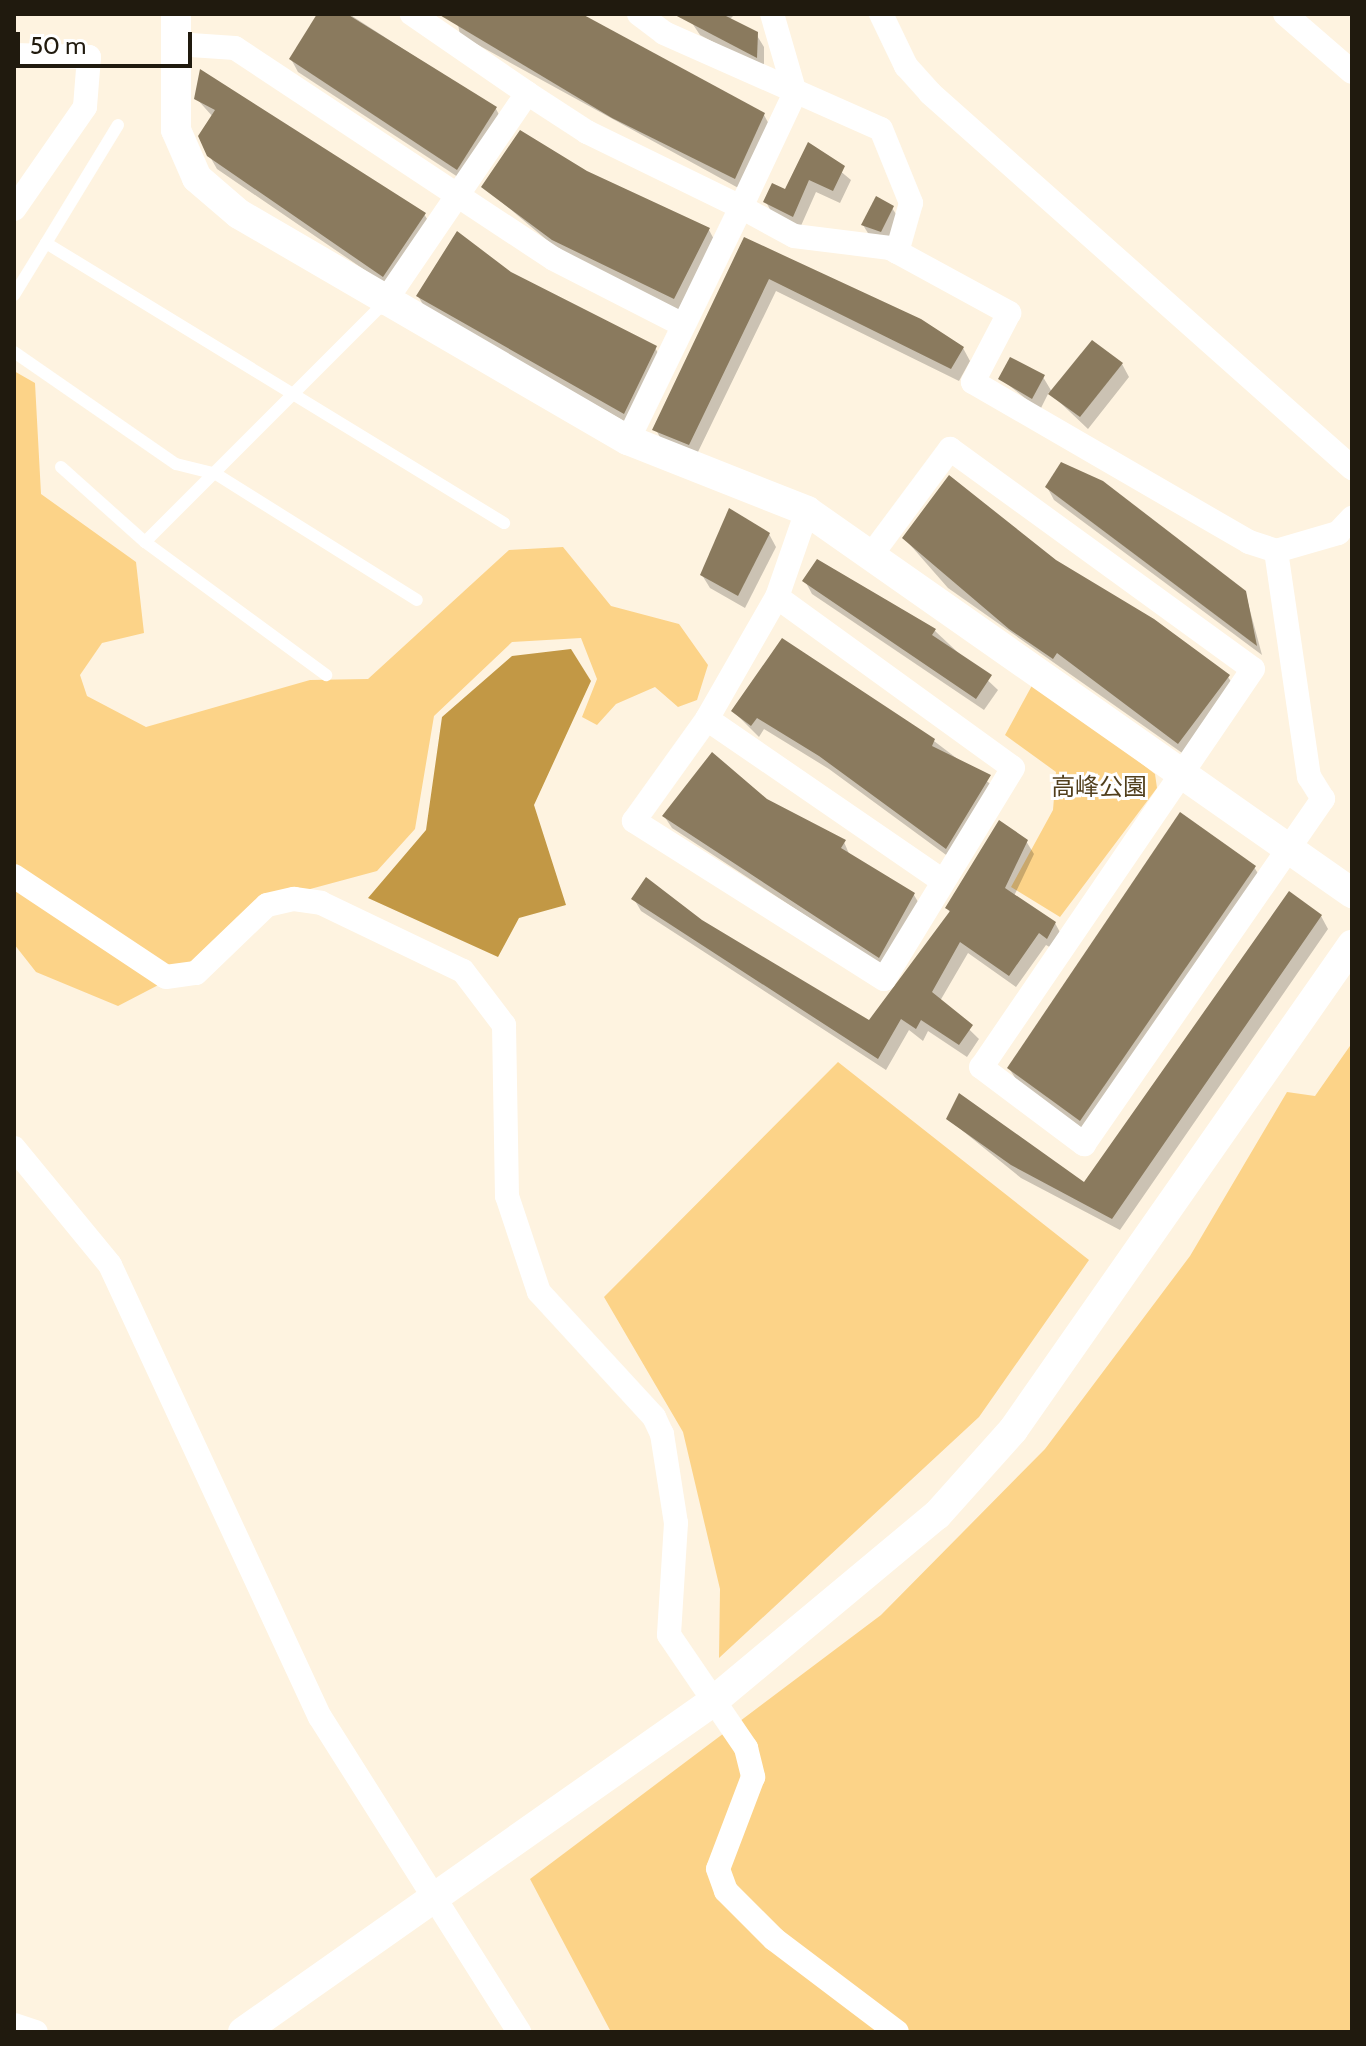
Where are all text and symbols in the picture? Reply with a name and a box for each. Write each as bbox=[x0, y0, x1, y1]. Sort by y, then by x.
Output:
scale bar bbox=[20, 16, 196, 66]
text: 50 m bbox=[30, 31, 86, 60]
park label: 高峰公園 bbox=[1051, 773, 1147, 801]

